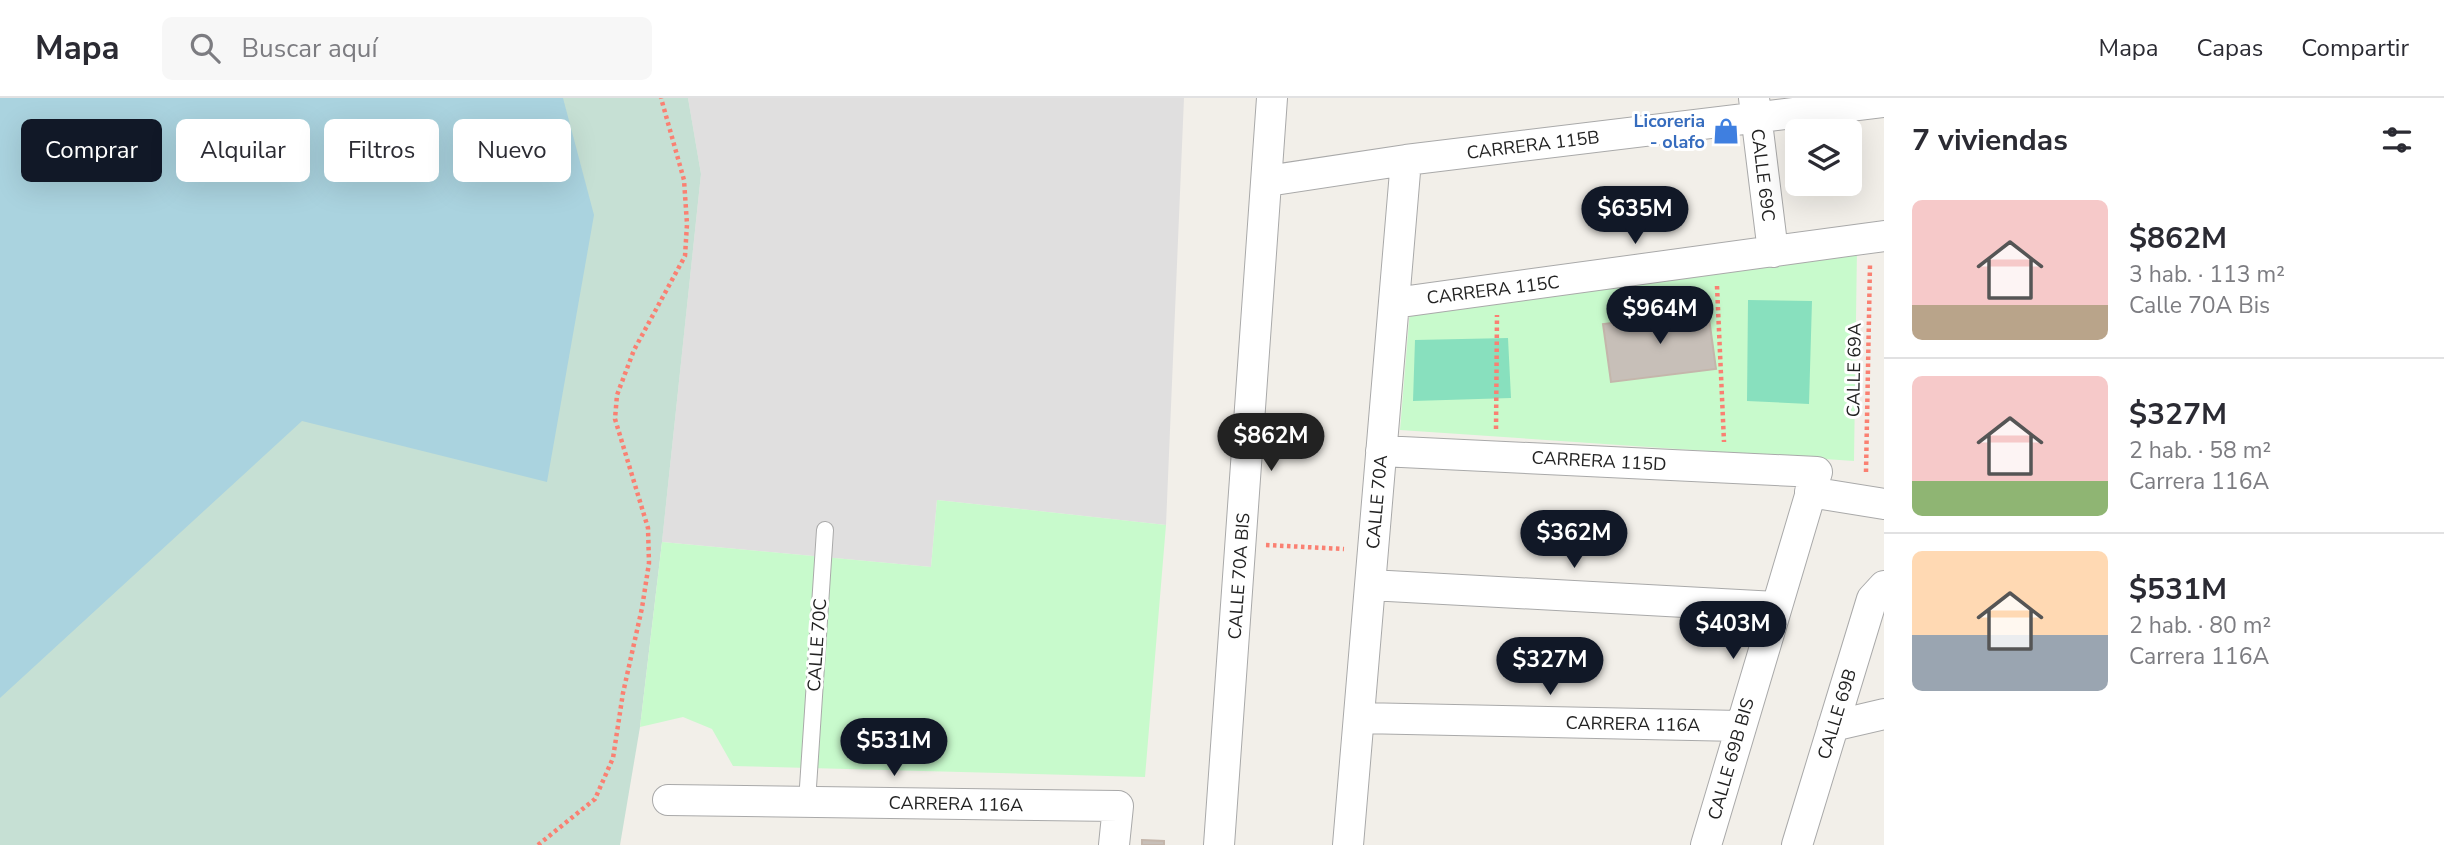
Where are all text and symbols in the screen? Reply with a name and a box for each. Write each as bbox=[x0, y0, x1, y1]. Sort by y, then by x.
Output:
search box bbox=[162, 17, 652, 80]
text: Mapa bbox=[35, 26, 120, 71]
icon: search bbox=[186, 29, 224, 67]
text: Buscar aquí bbox=[242, 31, 377, 66]
text: Mapa bbox=[2099, 32, 2159, 64]
text: Capas bbox=[2197, 32, 2263, 64]
text: Compartir bbox=[2301, 32, 2409, 64]
place label: Licoreria - olafo bbox=[1633, 109, 1705, 154]
shop icon: Licoreria - olafo bbox=[1711, 116, 1741, 146]
chip: Comprar bbox=[21, 119, 162, 182]
chip: Alquilar bbox=[176, 119, 310, 182]
chip: Filtros bbox=[324, 119, 439, 182]
chip: Nuevo bbox=[453, 119, 571, 182]
map controls bbox=[1785, 119, 1862, 196]
button: layers bbox=[1785, 119, 1862, 196]
text: 7 viviendas bbox=[1912, 120, 2068, 161]
icon: filters bbox=[2378, 121, 2416, 159]
street label: CARRERA 115B bbox=[1465, 125, 1601, 165]
street label: CALLE 69C bbox=[1745, 127, 1781, 223]
pin: $635M bbox=[1586, 186, 1684, 246]
text: $635M bbox=[1597, 193, 1673, 224]
text: $862M bbox=[2129, 218, 2227, 259]
icon: home bbox=[1968, 228, 2052, 312]
text: 3 hab. · 113 m² bbox=[2129, 259, 2285, 290]
street label: CARRERA 115C bbox=[1425, 270, 1561, 310]
pin: $964M bbox=[1611, 286, 1709, 346]
text: Calle 70A Bis bbox=[2129, 290, 2270, 321]
text: $964M bbox=[1622, 293, 1698, 324]
street label: CALLE 69A bbox=[1841, 323, 1867, 417]
text: $327M bbox=[2129, 394, 2227, 435]
icon: home bbox=[1968, 404, 2052, 488]
pin: $862M bbox=[1222, 414, 1320, 473]
text: $862M bbox=[1233, 420, 1309, 451]
text: 2 hab. · 58 m² bbox=[2129, 435, 2271, 466]
street label: CARRERA 115D bbox=[1531, 445, 1667, 477]
street label: CALLE 70A bbox=[1361, 454, 1393, 550]
text: Carrera 116A bbox=[2129, 466, 2269, 497]
pin: $362M bbox=[1525, 510, 1623, 570]
street label: CALLE 70A BIS bbox=[1223, 512, 1255, 640]
text: $362M bbox=[1536, 517, 1612, 548]
text: $531M bbox=[2129, 569, 2227, 610]
icon: home bbox=[1968, 579, 2052, 663]
street label: CALLE 70C bbox=[802, 598, 832, 692]
pin: $403M bbox=[1684, 602, 1782, 661]
text: $403M bbox=[1695, 608, 1771, 639]
text: 2 hab. · 80 m² bbox=[2129, 610, 2271, 641]
pin: $327M bbox=[1501, 638, 1599, 697]
text: Carrera 116A bbox=[2129, 641, 2269, 672]
text: $327M bbox=[1512, 644, 1588, 675]
street label: CALLE 69B bbox=[1812, 666, 1862, 762]
street label: CALLE 69B BIS bbox=[1702, 695, 1760, 823]
street label: CARRERA 116A bbox=[1565, 711, 1701, 737]
pin: $531M bbox=[845, 718, 943, 778]
text: $531M bbox=[856, 725, 932, 756]
street label: CARRERA 116A bbox=[888, 791, 1024, 817]

